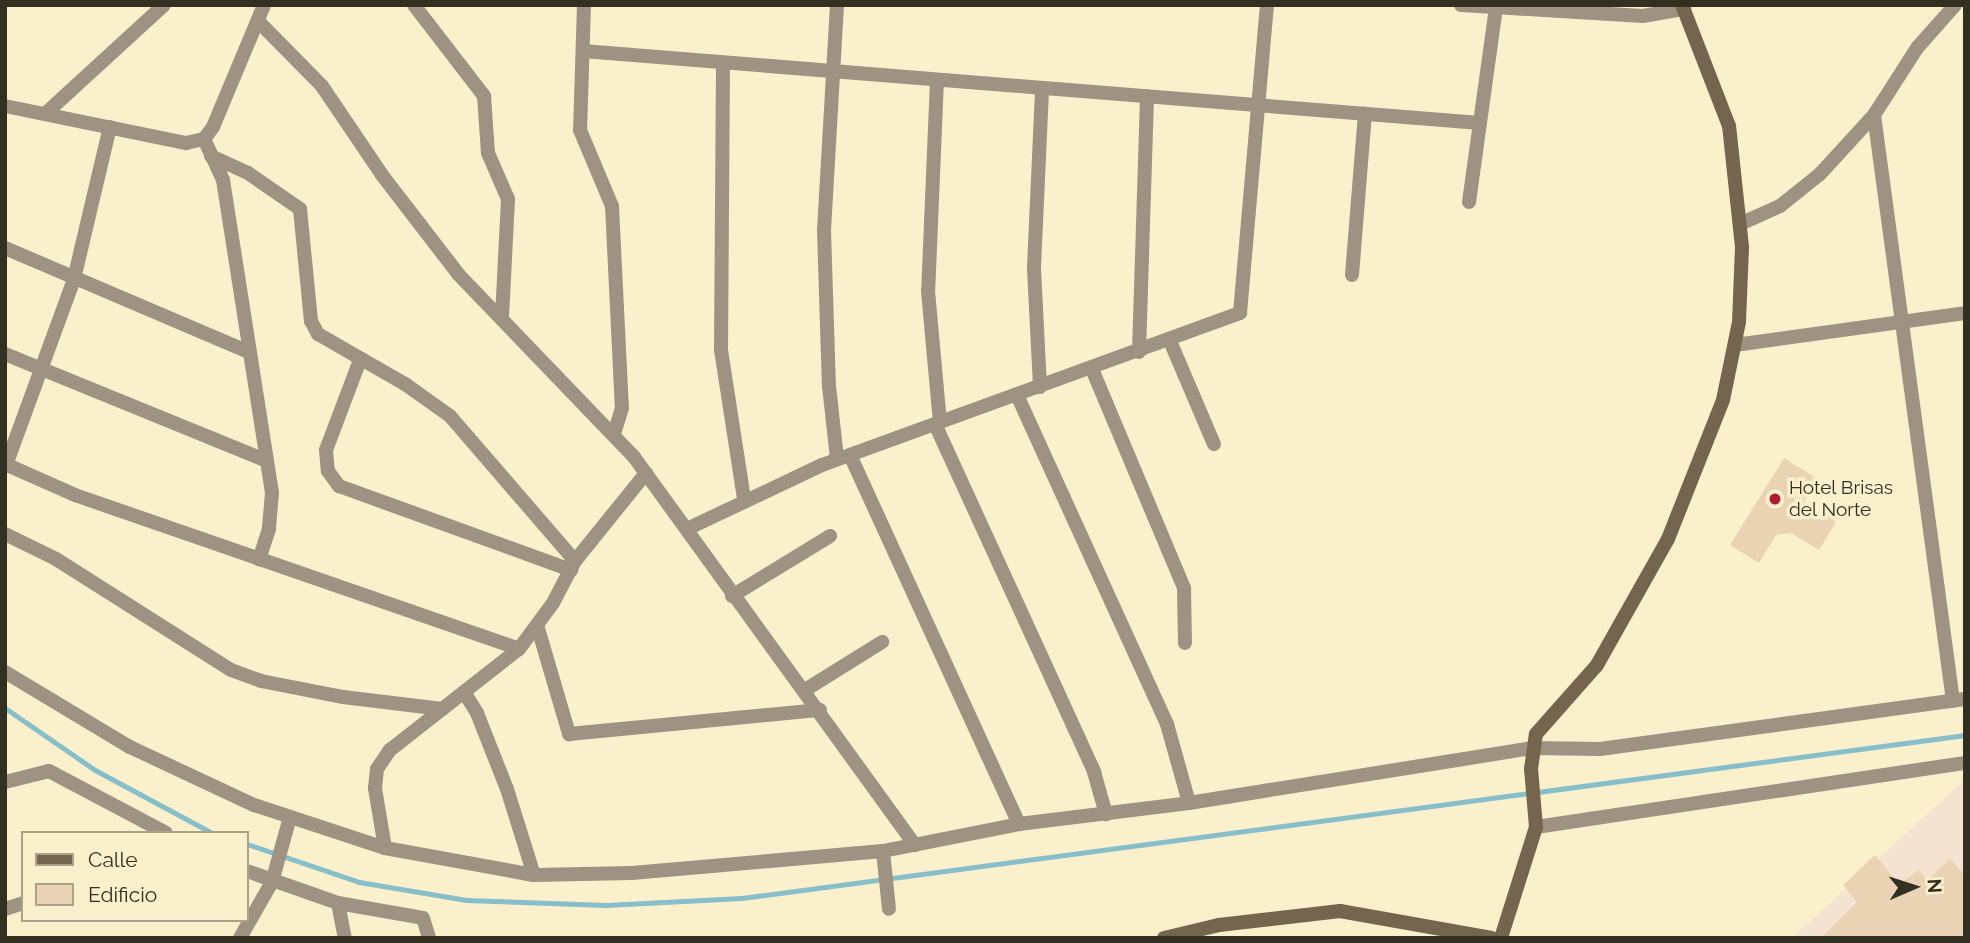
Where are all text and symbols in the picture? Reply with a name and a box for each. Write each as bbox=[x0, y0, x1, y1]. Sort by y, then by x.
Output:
place label: Hotel Brisas del Norte bbox=[1789, 477, 1894, 521]
marker: Hotel Brisas del Norte bbox=[1767, 491, 1783, 507]
legend bbox=[21, 831, 248, 922]
text: Calle bbox=[88, 847, 138, 872]
north arrow bbox=[1879, 852, 1949, 922]
text: N bbox=[1924, 878, 1946, 894]
text: Edificio bbox=[88, 882, 157, 907]

